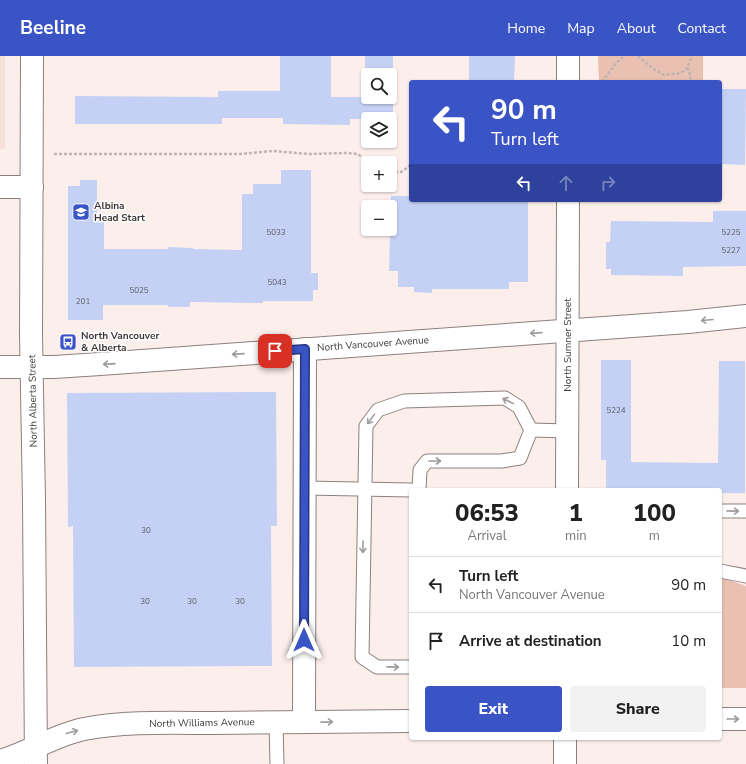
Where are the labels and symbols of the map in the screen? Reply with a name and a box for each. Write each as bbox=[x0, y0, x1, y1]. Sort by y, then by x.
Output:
place label: Albina Head Start bbox=[94, 199, 145, 225]
school or university icon: Albina Head Start bbox=[71, 202, 91, 222]
house number: 5033 bbox=[266, 227, 286, 238]
house number: 5225 bbox=[721, 227, 741, 238]
house number: 5227 bbox=[721, 245, 741, 256]
house number: 5043 bbox=[267, 277, 287, 288]
house number: 5025 bbox=[129, 285, 149, 296]
house number: 201 bbox=[76, 296, 90, 307]
street label: North Sumner Street bbox=[561, 298, 575, 392]
one-way arrow bbox=[701, 316, 714, 324]
place label: North Vancouver & Alberta bbox=[81, 329, 159, 355]
one-way arrow bbox=[530, 329, 543, 336]
bus stop icon: North Vancouver & Alberta bbox=[58, 332, 78, 352]
street label: North Vancouver Avenue bbox=[317, 333, 429, 355]
pin bbox=[258, 334, 292, 368]
one-way arrow bbox=[232, 350, 245, 357]
street label: North Alberta Street bbox=[25, 354, 41, 447]
one-way arrow bbox=[103, 360, 116, 367]
one-way arrow bbox=[502, 397, 514, 404]
house number: 5224 bbox=[606, 405, 626, 416]
one-way arrow bbox=[367, 413, 375, 424]
one-way arrow bbox=[428, 457, 441, 465]
one-way arrow bbox=[726, 507, 739, 515]
house number: 30 bbox=[141, 525, 151, 536]
one-way arrow bbox=[359, 540, 367, 553]
house number: 30 bbox=[140, 596, 150, 607]
house number: 30 bbox=[187, 596, 197, 607]
house number: 30 bbox=[235, 596, 245, 607]
position arrow bbox=[283, 619, 325, 661]
one-way arrow bbox=[386, 663, 399, 671]
street label: North Williams Avenue bbox=[149, 715, 255, 731]
one-way arrow bbox=[726, 715, 739, 723]
one-way arrow bbox=[320, 718, 333, 726]
one-way arrow bbox=[65, 728, 78, 735]

